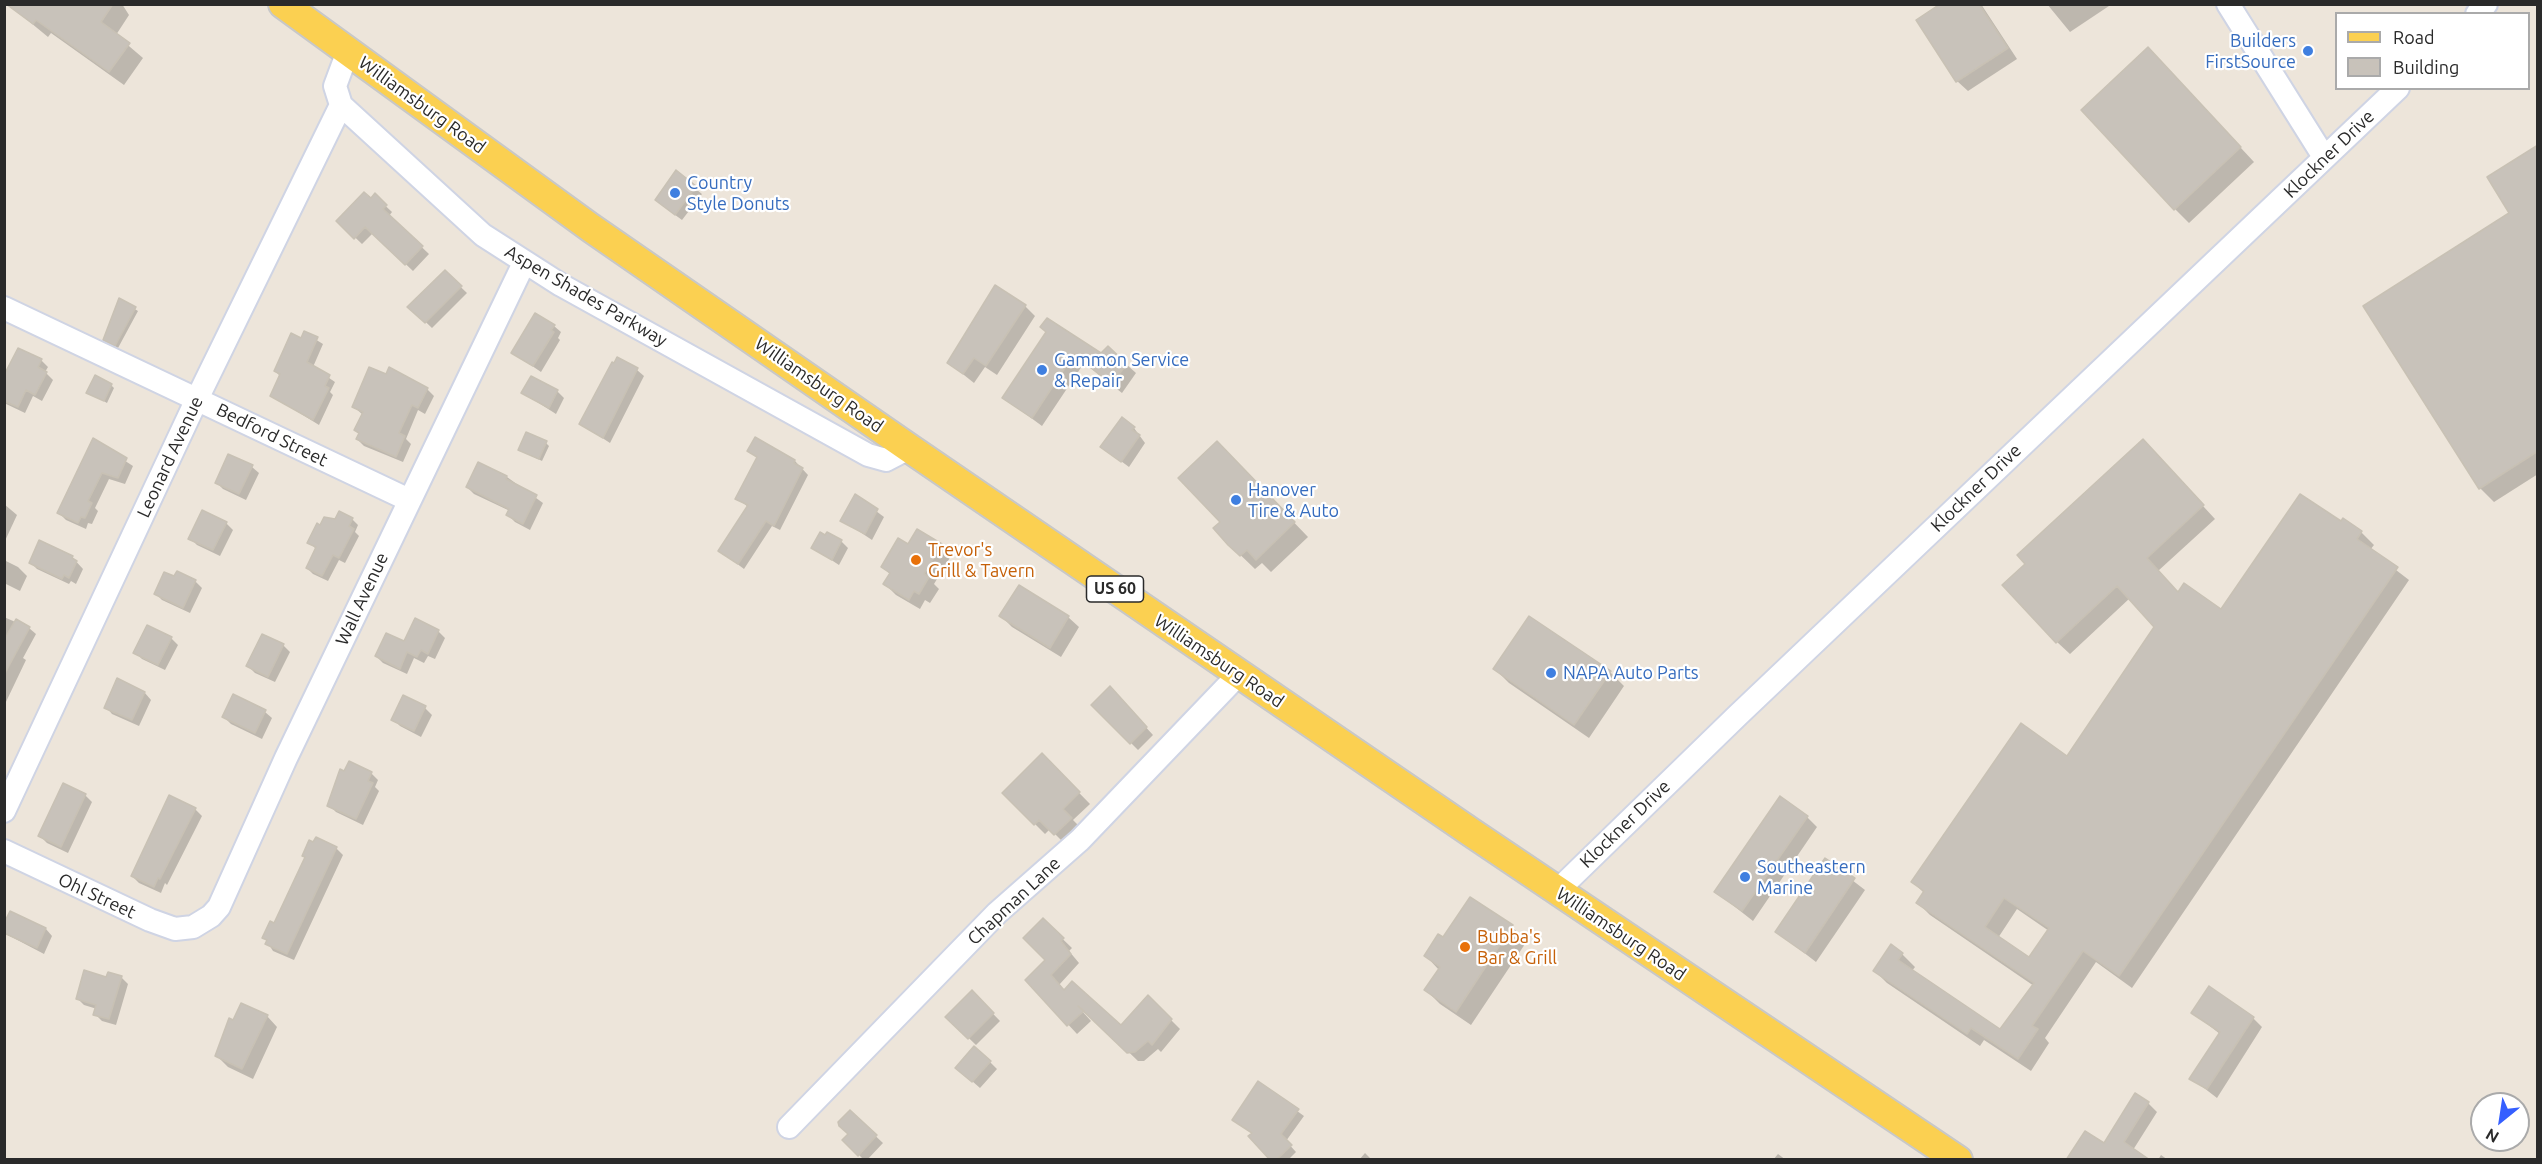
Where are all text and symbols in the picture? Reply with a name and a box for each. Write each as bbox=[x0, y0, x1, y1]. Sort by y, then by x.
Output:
legend bbox=[2335, 12, 2530, 90]
text: Road bbox=[2393, 27, 2435, 47]
place label: Builders FirstSource bbox=[2205, 30, 2296, 72]
marker: Builders FirstSource bbox=[2301, 44, 2315, 58]
street label: Williamsburg Road bbox=[354, 52, 490, 158]
text: Building bbox=[2393, 57, 2459, 77]
street label: Klockner Drive bbox=[2279, 105, 2379, 203]
place label: Country Style Donuts bbox=[687, 172, 790, 214]
marker: Country Style Donuts bbox=[668, 186, 682, 200]
street label: Aspen Shades Parkway bbox=[501, 241, 671, 351]
street label: Williamsburg Road bbox=[751, 333, 887, 437]
place label: Gammon Service & Repair bbox=[1054, 349, 1189, 392]
marker: Gammon Service & Repair bbox=[1035, 363, 1049, 377]
street label: Leonard Avenue bbox=[132, 393, 208, 521]
street label: Bedford Street bbox=[213, 399, 331, 471]
street label: Klockner Drive bbox=[1926, 439, 2026, 537]
place label: Hanover Tire & Auto bbox=[1248, 479, 1339, 522]
marker: Hanover Tire & Auto bbox=[1229, 493, 1243, 507]
place label: Trevor's Grill & Tavern bbox=[928, 539, 1035, 582]
street label: Wall Avenue bbox=[331, 549, 393, 649]
marker: Trevor's Grill & Tavern bbox=[909, 553, 923, 567]
road number: US 60 bbox=[1086, 576, 1144, 602]
street label: Williamsburg Road bbox=[1150, 610, 1288, 712]
place label: NAPA Auto Parts bbox=[1563, 662, 1699, 684]
marker: NAPA Auto Parts bbox=[1544, 666, 1558, 680]
street label: Klockner Drive bbox=[1575, 775, 1675, 873]
street label: Chapman Lane bbox=[963, 853, 1065, 949]
place label: Southeastern Marine bbox=[1757, 856, 1866, 898]
street label: Ohl Street bbox=[55, 869, 139, 923]
marker: Southeastern Marine bbox=[1738, 870, 1752, 884]
street label: Williamsburg Road bbox=[1552, 883, 1690, 985]
place label: Bubba's Bar & Grill bbox=[1477, 926, 1557, 968]
marker: Bubba's Bar & Grill bbox=[1458, 940, 1472, 954]
north arrow bbox=[2470, 1092, 2530, 1152]
text: N bbox=[2482, 1125, 2502, 1147]

